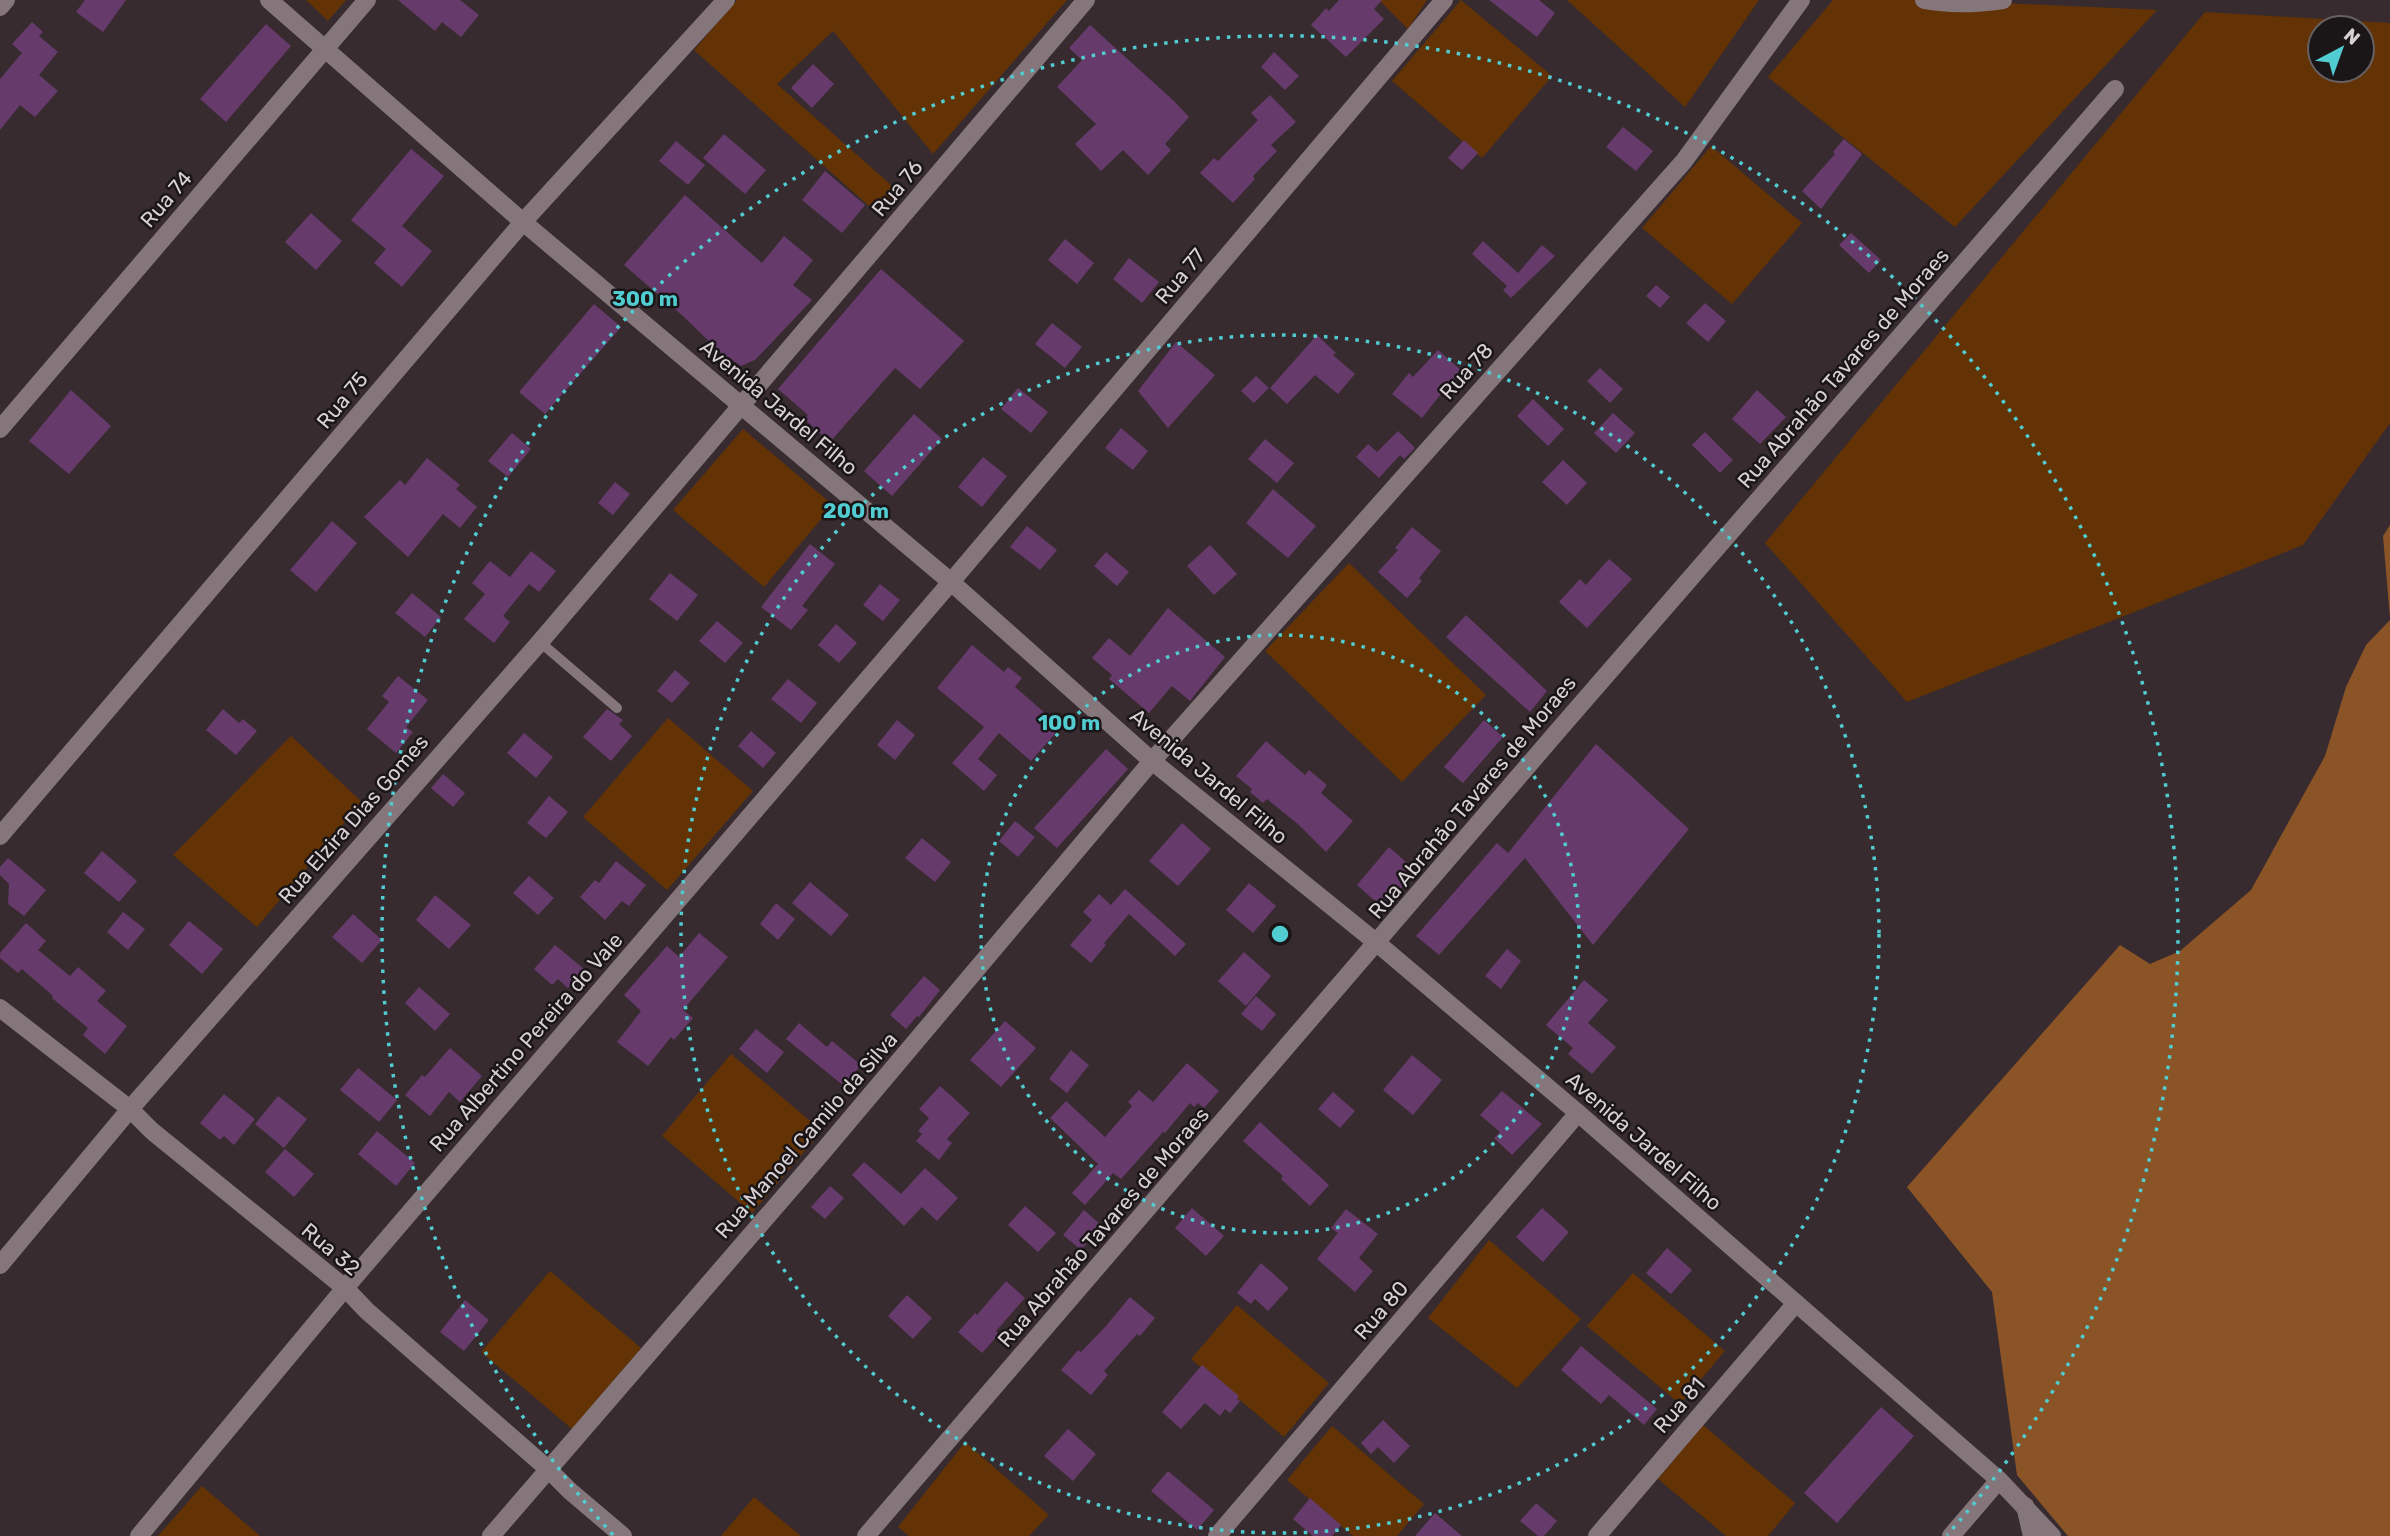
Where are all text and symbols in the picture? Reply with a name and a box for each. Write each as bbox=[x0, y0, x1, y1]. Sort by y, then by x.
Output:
north arrow bbox=[2306, 14, 2376, 84]
text: N bbox=[2339, 23, 2365, 50]
street label: Rua 76 bbox=[866, 155, 928, 221]
street label: Rua 74 bbox=[135, 166, 197, 232]
street label: Rua 77 bbox=[1150, 243, 1211, 309]
street label: Rua Abrahão Tavares de Moraes bbox=[1732, 243, 1954, 493]
text: 300 m bbox=[612, 286, 678, 311]
street label: Avenida Jardel Filho bbox=[695, 334, 863, 480]
street label: Rua 78 bbox=[1434, 338, 1498, 404]
street label: Rua 75 bbox=[311, 367, 373, 433]
text: 200 m bbox=[823, 498, 889, 523]
street label: Rua Abrahão Tavares de Moraes bbox=[1363, 670, 1581, 924]
street label: Avenida Jardel Filho bbox=[1125, 703, 1293, 849]
text: 100 m bbox=[1038, 710, 1100, 735]
street label: Rua Elzira Dias Gomes bbox=[273, 729, 433, 909]
centre of rings bbox=[1268, 922, 1292, 946]
street label: Rua Albertino Pereira do Vale bbox=[424, 928, 628, 1156]
street label: Rua Manoel Camilo da Silva bbox=[710, 1027, 902, 1243]
street label: Avenida Jardel Filho bbox=[1561, 1067, 1727, 1215]
street label: Rua Abrahão Tavares de Moraes bbox=[992, 1102, 1214, 1352]
street label: Rua 32 bbox=[297, 1218, 365, 1280]
street label: Rua 80 bbox=[1349, 1275, 1413, 1345]
street label: Rua 81 bbox=[1648, 1372, 1710, 1438]

